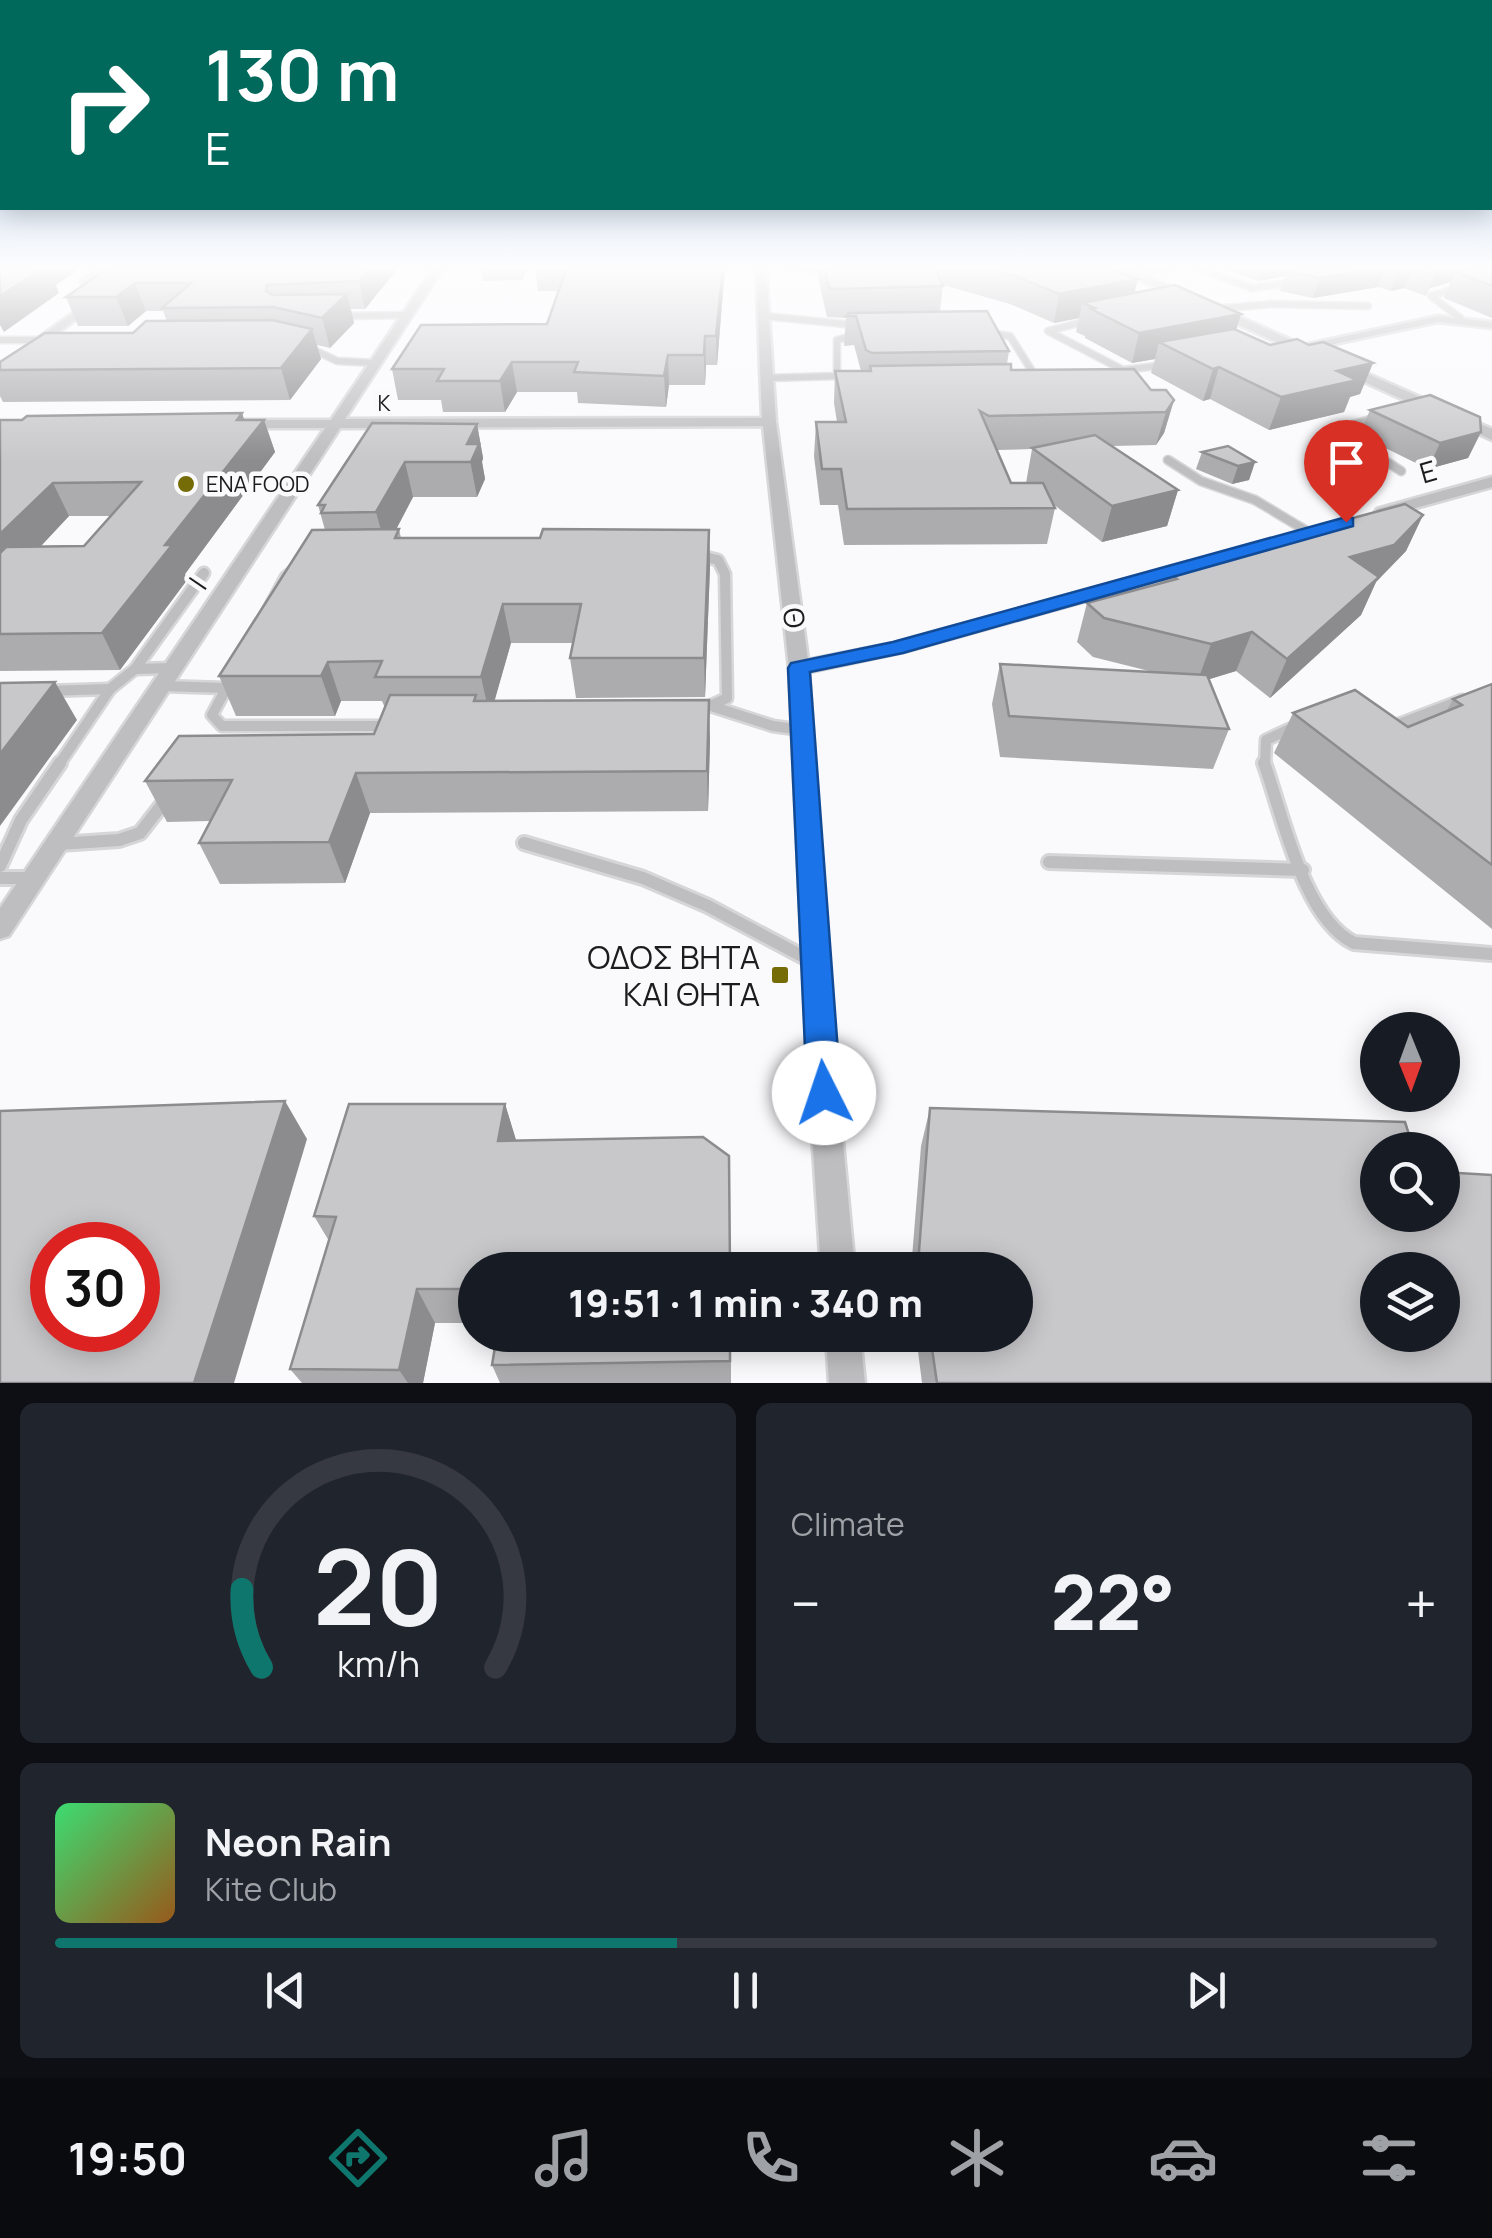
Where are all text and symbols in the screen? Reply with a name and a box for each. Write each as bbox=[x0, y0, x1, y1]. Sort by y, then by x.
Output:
text: 130 m bbox=[205, 26, 399, 122]
icon: right bbox=[40, 40, 170, 170]
text: Ε bbox=[205, 117, 231, 179]
street label: Κ bbox=[377, 388, 391, 418]
pin bbox=[1304, 420, 1389, 523]
icon: arrive bbox=[1319, 435, 1374, 490]
street label: Ε bbox=[1415, 451, 1441, 491]
place label: ENA FOOD bbox=[206, 469, 310, 499]
marker: ENA FOOD bbox=[175, 473, 197, 495]
street label: Ι bbox=[179, 570, 215, 596]
street label: Θ bbox=[773, 606, 813, 630]
place label: ΟΔΟΣ ΒΗΤΑ ΚΑΙ ΘΗΤΑ bbox=[587, 935, 760, 1016]
marker: ΟΔΟΣ ΒΗΤΑ ΚΑΙ ΘΗΤΑ bbox=[769, 964, 791, 986]
north arrow bbox=[1360, 1012, 1460, 1112]
map controls bbox=[1360, 1012, 1460, 1352]
position arrow bbox=[772, 1041, 876, 1145]
button: search bbox=[1360, 1132, 1460, 1232]
speed limit sign: 30 bbox=[30, 1222, 160, 1352]
button: layers bbox=[1360, 1252, 1460, 1352]
text: 19:51 · 1 min · 340 m bbox=[568, 1276, 923, 1328]
text: Climate bbox=[791, 1502, 905, 1546]
text: 20 bbox=[313, 1514, 443, 1656]
text: 22° bbox=[1051, 1550, 1175, 1653]
text: − bbox=[791, 1565, 821, 1641]
text: + bbox=[1405, 1565, 1437, 1641]
text: km/h bbox=[336, 1639, 420, 1688]
text: Neon Rain bbox=[205, 1815, 391, 1867]
text: Kite Club bbox=[205, 1867, 337, 1911]
icon: previous bbox=[258, 1963, 313, 2018]
icon: pause bbox=[718, 1963, 773, 2018]
icon: next bbox=[1179, 1963, 1234, 2018]
icon: directions bbox=[323, 2123, 393, 2193]
icon: music bbox=[529, 2123, 599, 2193]
icon: phone bbox=[736, 2123, 806, 2193]
icon: climate bbox=[942, 2123, 1012, 2193]
icon: car bbox=[1148, 2123, 1218, 2193]
icon: filters bbox=[1354, 2123, 1424, 2193]
text: 19:50 bbox=[68, 2127, 187, 2189]

